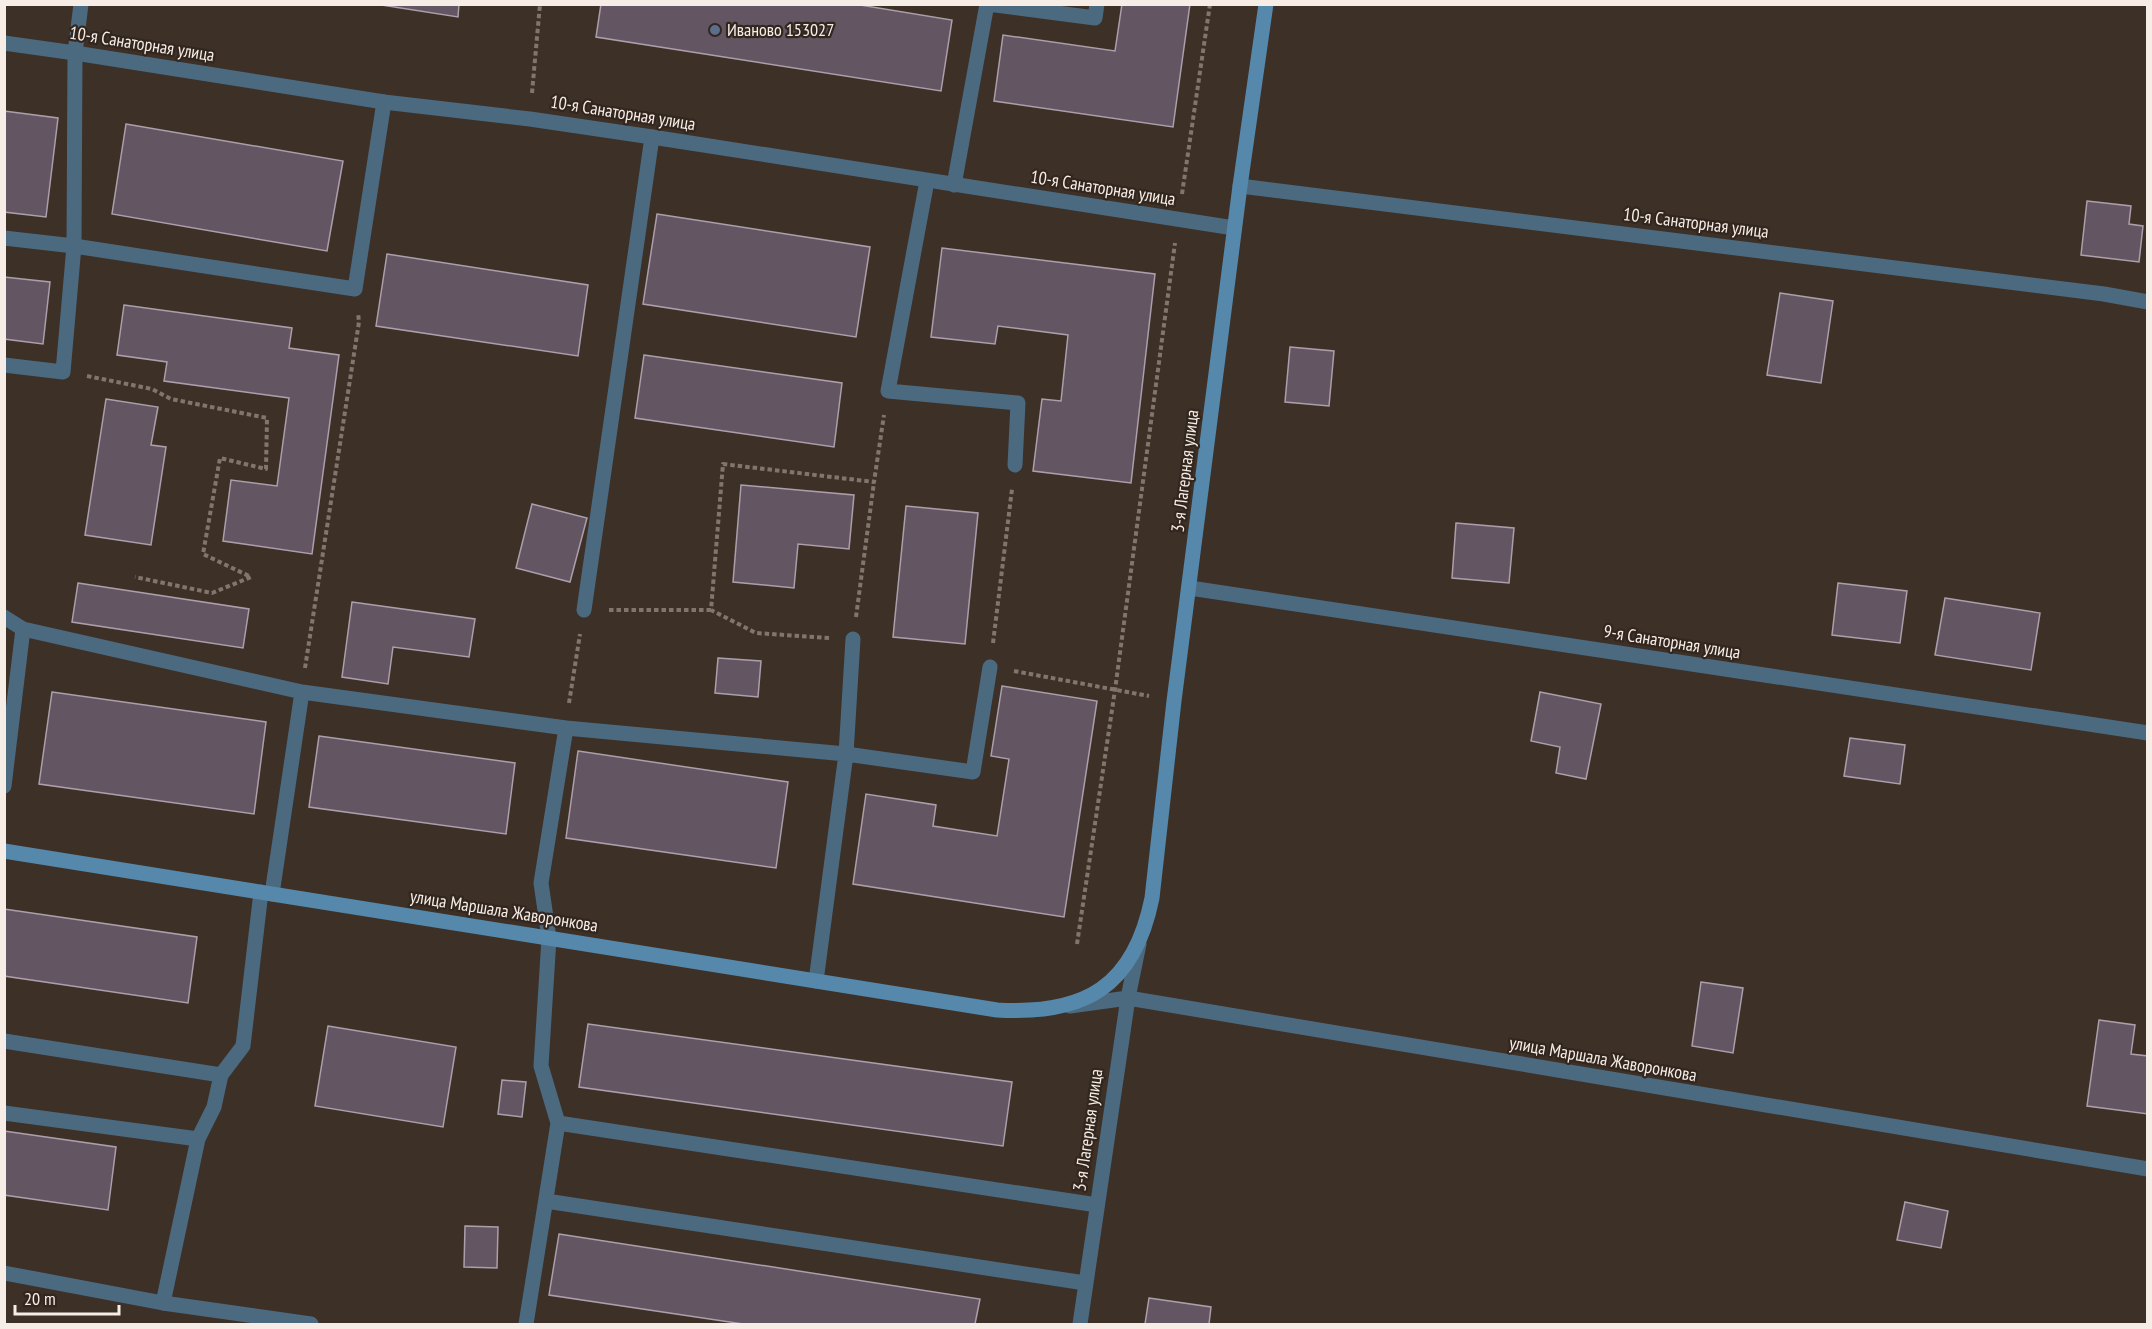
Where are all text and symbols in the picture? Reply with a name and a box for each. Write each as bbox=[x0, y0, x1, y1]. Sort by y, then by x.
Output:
place label: Иваново 153027 bbox=[727, 18, 834, 41]
street label: 10-я Санаторная улица bbox=[68, 21, 216, 66]
marker: Иваново 153027 bbox=[708, 23, 722, 37]
street label: 10-я Санаторная улица bbox=[549, 90, 697, 135]
street label: 10-я Санаторная улица bbox=[1029, 165, 1177, 210]
street label: 10-я Санаторная улица bbox=[1622, 202, 1770, 243]
street label: 3-я Лагерная улица bbox=[1166, 408, 1203, 534]
street label: 9-я Санаторная улица bbox=[1602, 619, 1742, 664]
street label: улица Маршала Жаворонкова bbox=[408, 884, 600, 937]
street label: улица Маршала Жаворонкова bbox=[1508, 1031, 1699, 1086]
street label: 3-я Лагерная улица bbox=[1068, 1067, 1107, 1193]
scale bar bbox=[15, 1278, 118, 1316]
text: 20 m bbox=[24, 1287, 56, 1310]

